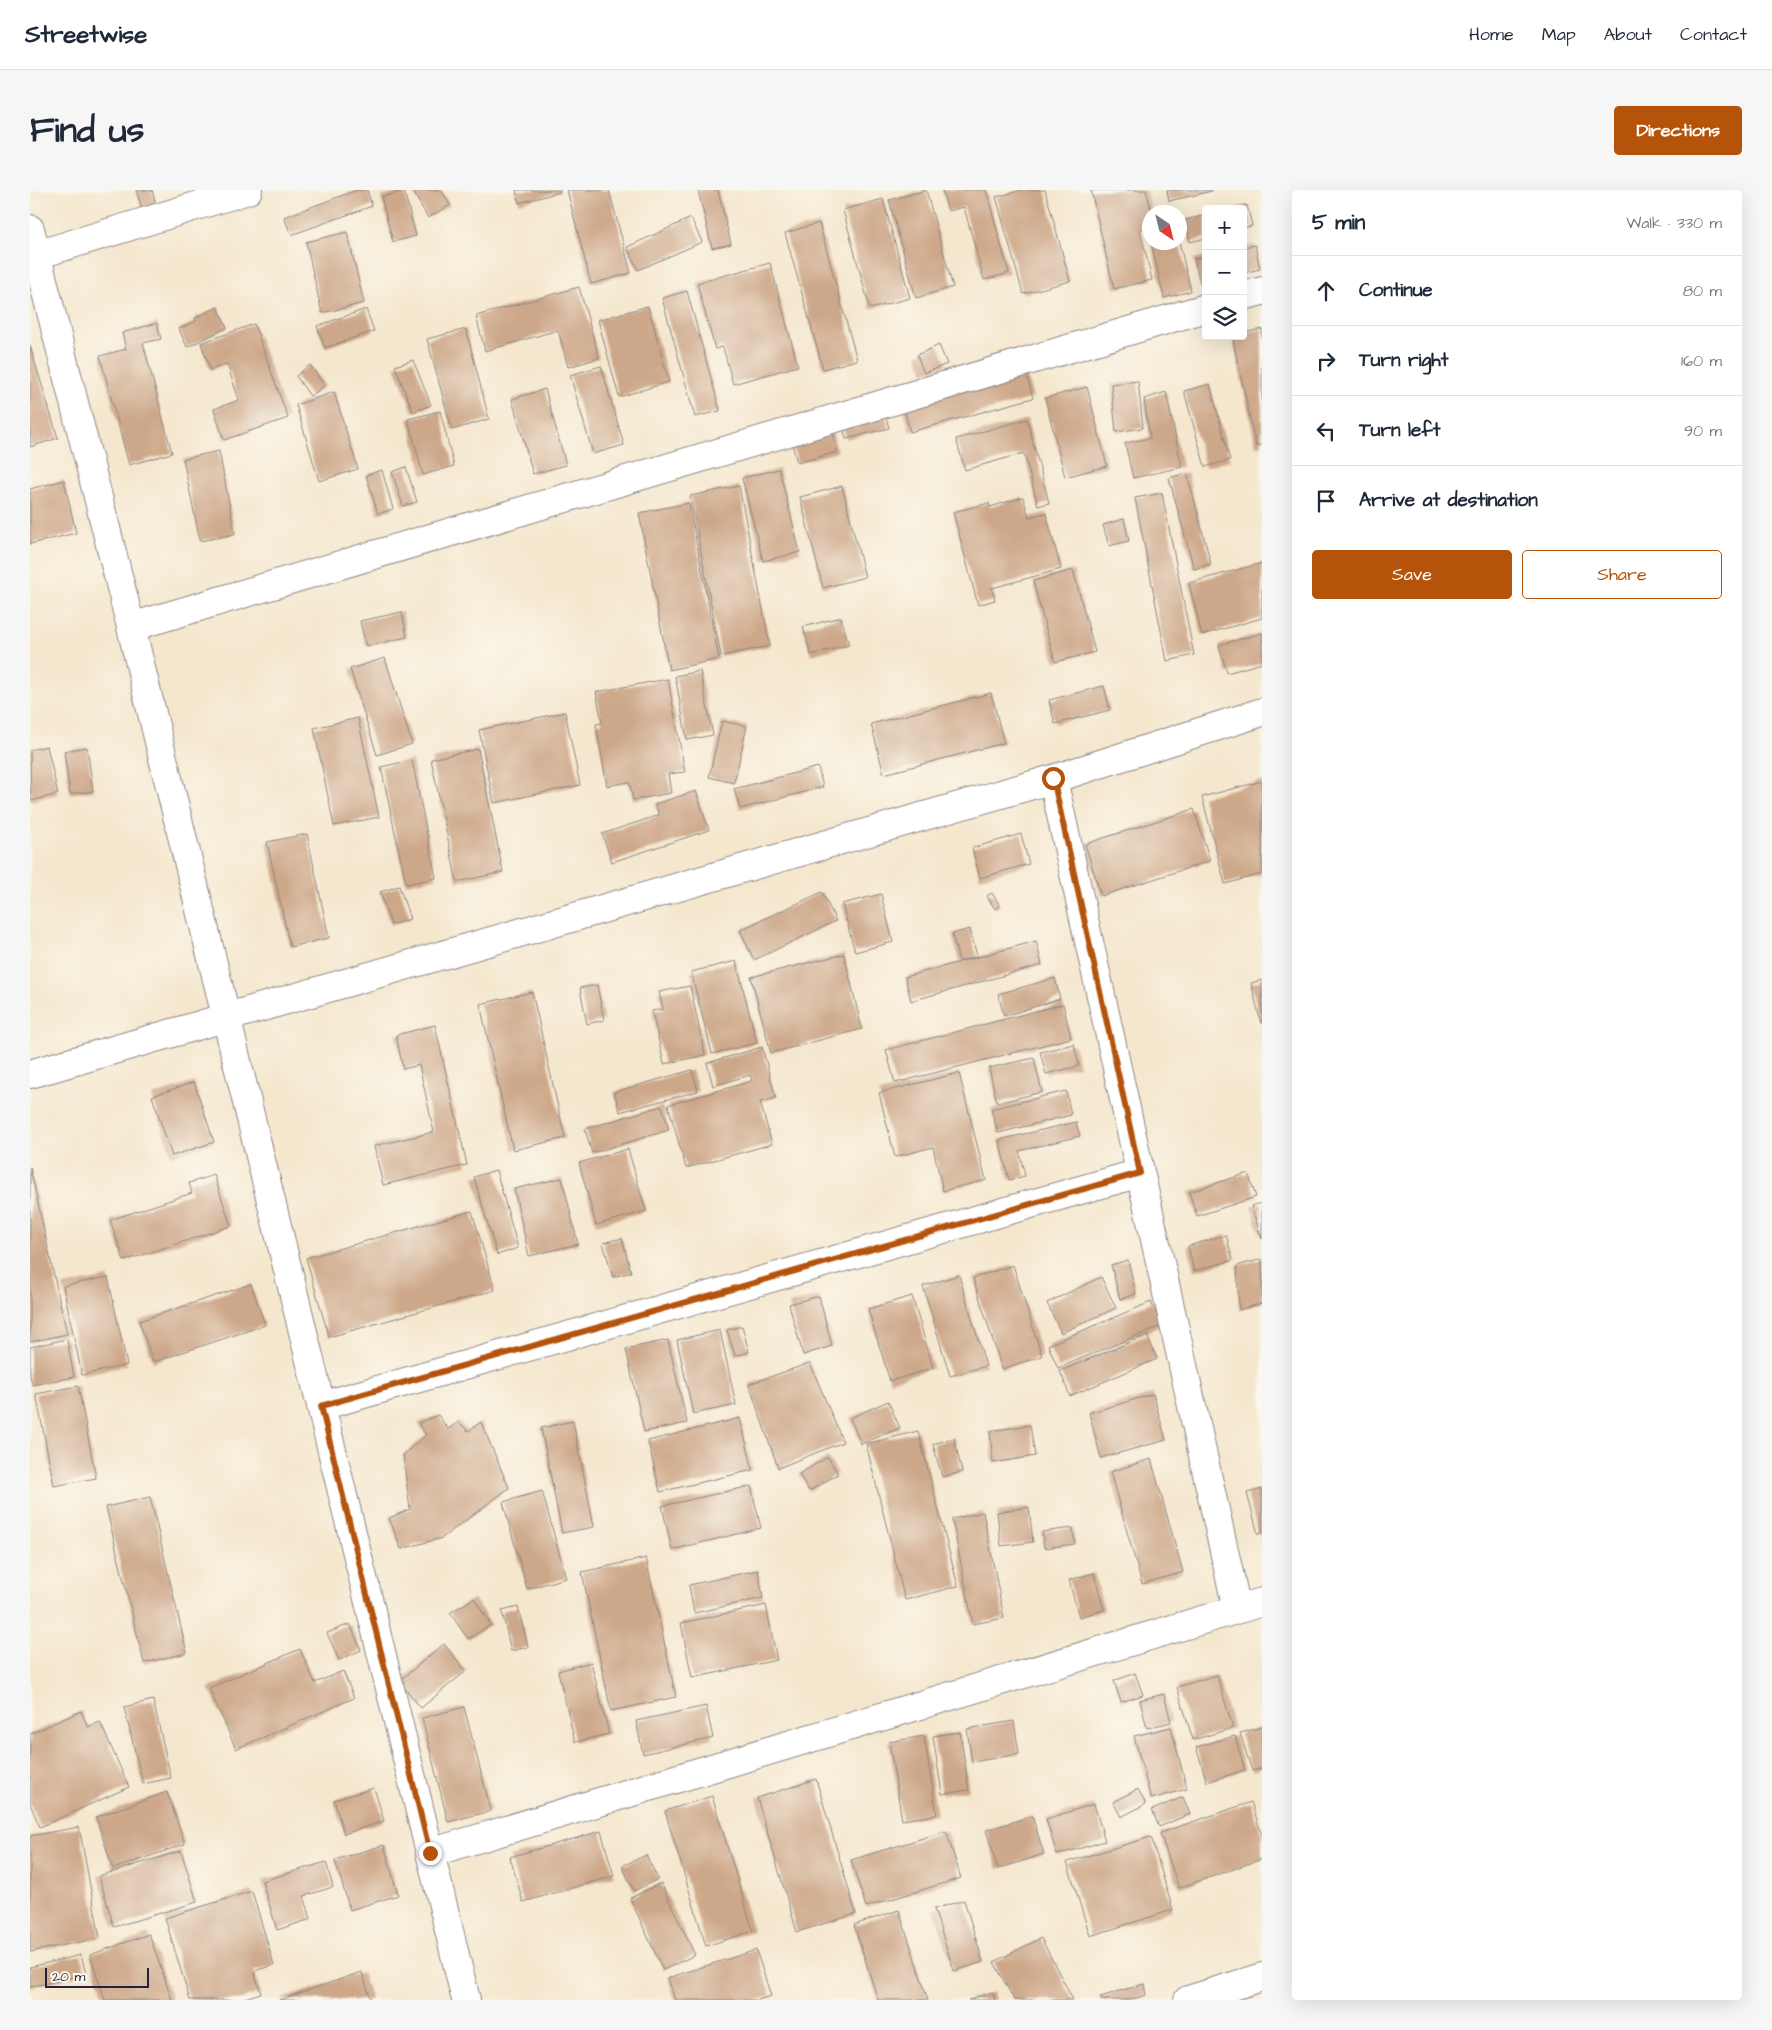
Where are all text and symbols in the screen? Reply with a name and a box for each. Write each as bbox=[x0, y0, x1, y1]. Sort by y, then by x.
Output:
text: Streetwise bbox=[25, 18, 147, 52]
text: Home bbox=[1469, 22, 1514, 47]
text: Map bbox=[1542, 22, 1576, 47]
text: About bbox=[1604, 22, 1652, 47]
text: Contact bbox=[1680, 22, 1747, 47]
text: Find us bbox=[30, 106, 144, 155]
button: Directions bbox=[1614, 106, 1742, 155]
north arrow bbox=[1142, 205, 1187, 250]
map controls bbox=[1202, 205, 1247, 340]
button: + bbox=[1202, 205, 1247, 250]
text: 5 min bbox=[1312, 208, 1365, 237]
text: Walk · 330 m bbox=[1626, 212, 1722, 234]
button: − bbox=[1202, 250, 1247, 295]
icon: ahead bbox=[1312, 277, 1340, 305]
text: Continue bbox=[1359, 277, 1433, 304]
text: 80 m bbox=[1683, 280, 1722, 302]
button: layers bbox=[1202, 295, 1247, 340]
icon: right bbox=[1312, 347, 1340, 375]
text: Turn right bbox=[1359, 347, 1448, 374]
text: 160 m bbox=[1681, 350, 1722, 372]
icon: left bbox=[1312, 417, 1340, 445]
text: Turn left bbox=[1359, 417, 1440, 444]
text: 90 m bbox=[1684, 420, 1722, 442]
icon: arrive bbox=[1312, 487, 1340, 515]
text: Arrive at destination bbox=[1359, 487, 1538, 514]
button: Save bbox=[1312, 550, 1512, 599]
button: Share bbox=[1522, 550, 1722, 599]
route start bbox=[1042, 767, 1065, 790]
route end bbox=[419, 1842, 442, 1865]
scale bar bbox=[45, 1965, 149, 1988]
text: 20 m bbox=[52, 1967, 85, 1987]

